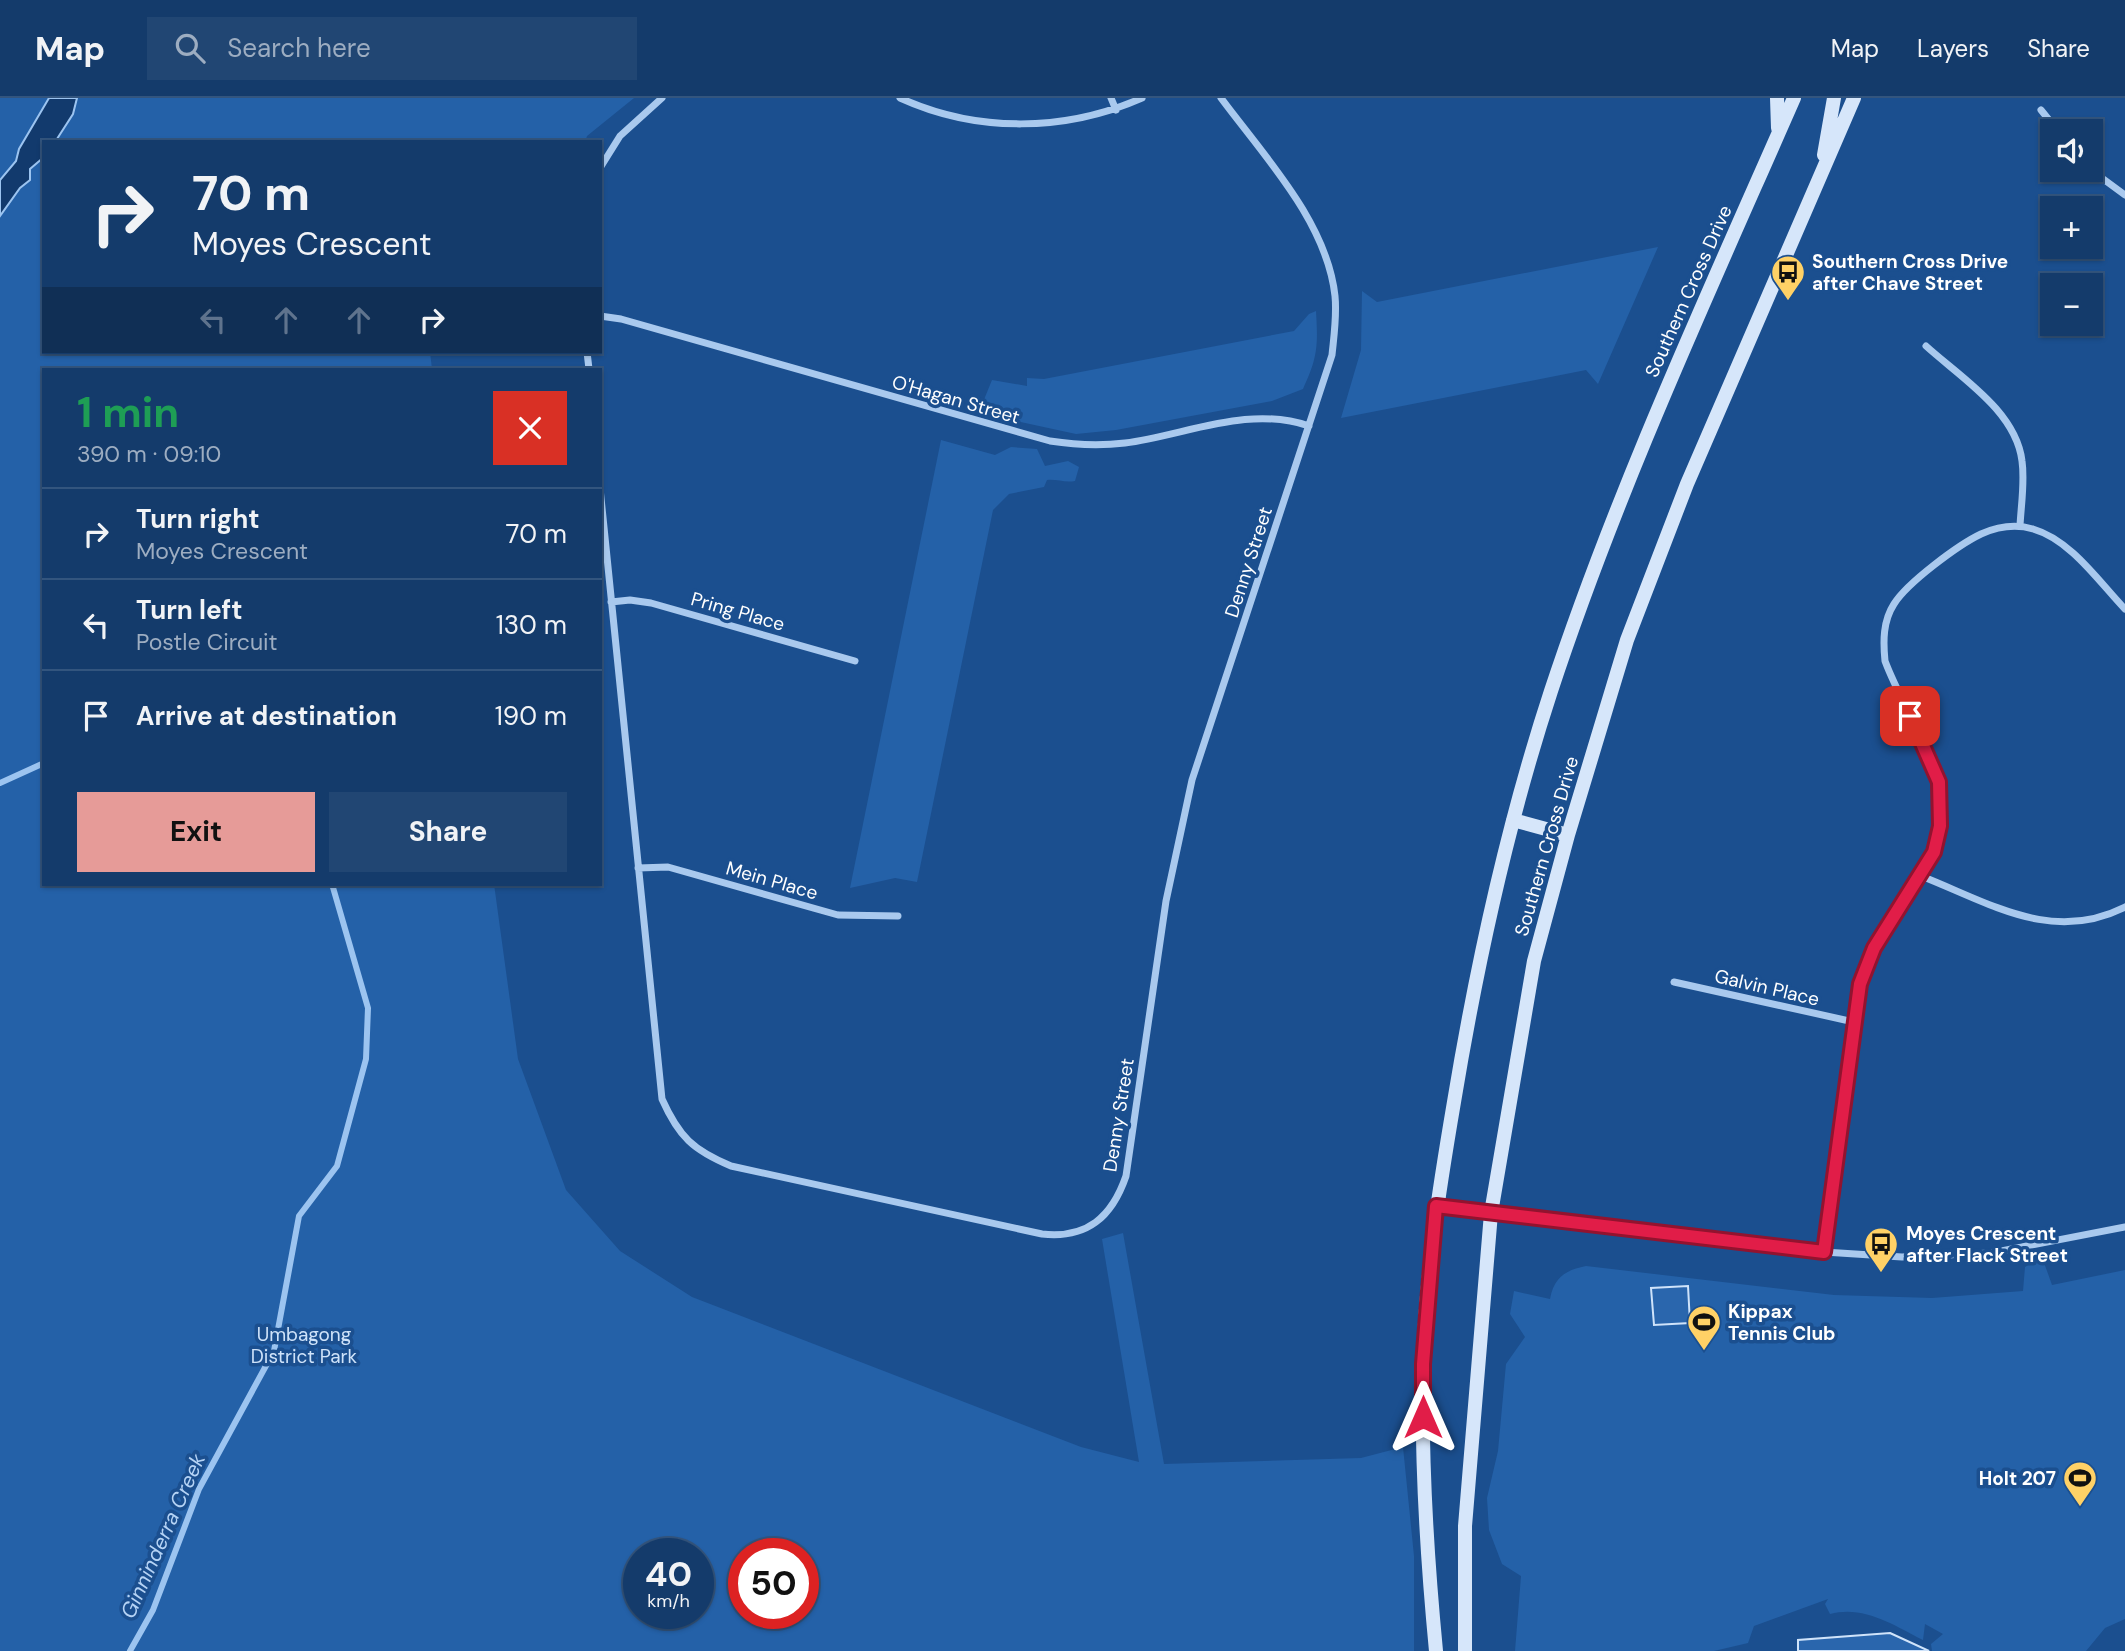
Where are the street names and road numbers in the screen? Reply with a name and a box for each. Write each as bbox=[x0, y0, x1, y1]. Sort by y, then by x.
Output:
street label: Southern Cross Drive bbox=[1639, 201, 1738, 381]
street label: O'Hagan Street bbox=[889, 369, 1023, 430]
street label: Denny Street bbox=[1219, 504, 1278, 621]
street label: Pring Place bbox=[688, 586, 788, 637]
street label: Southern Cross Drive bbox=[1509, 753, 1584, 939]
street label: Mein Place bbox=[723, 855, 821, 906]
street label: Galvin Place bbox=[1712, 963, 1822, 1012]
street label: Denny Street bbox=[1097, 1056, 1140, 1174]

